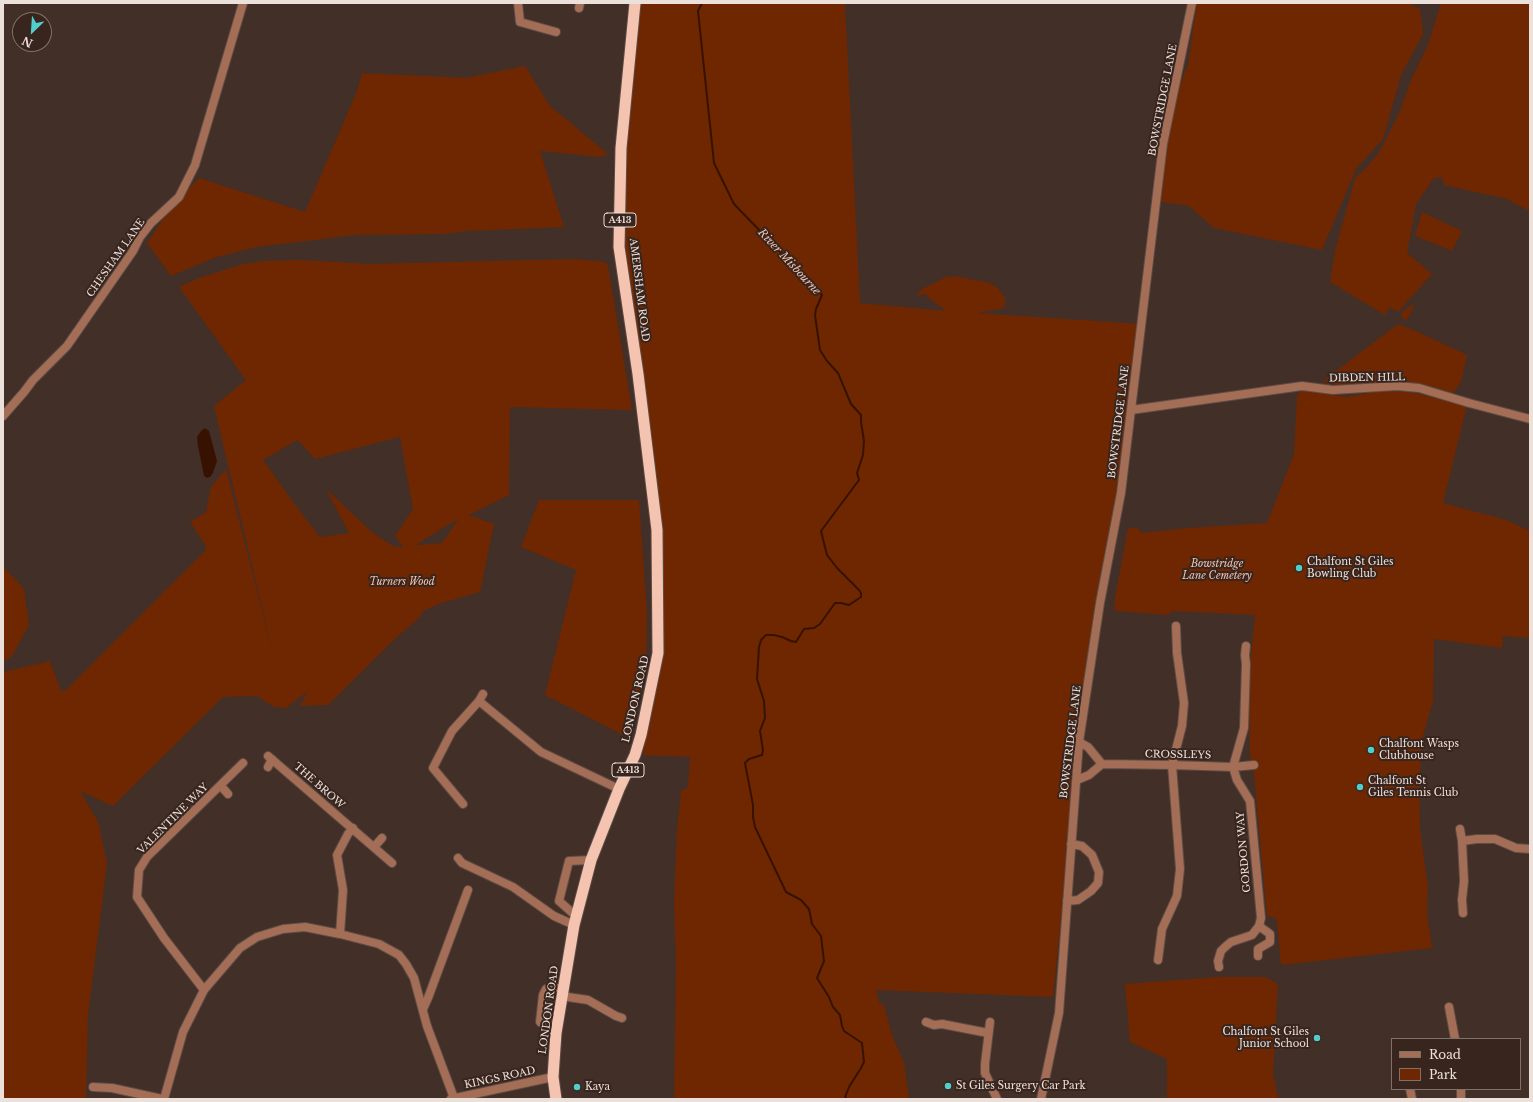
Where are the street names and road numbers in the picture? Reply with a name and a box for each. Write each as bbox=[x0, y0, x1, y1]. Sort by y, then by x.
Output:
street label: BOWSTRIDGE LANE bbox=[1146, 43, 1180, 157]
road number: A413 bbox=[604, 213, 636, 227]
street label: CHESHAM LANE bbox=[84, 216, 148, 300]
street label: AMERSHAM ROAD bbox=[627, 237, 651, 343]
street label: BOWSTRIDGE LANE bbox=[1106, 365, 1132, 479]
street label: DIBDEN HILL bbox=[1329, 371, 1405, 385]
street label: LONDON ROAD bbox=[620, 654, 652, 744]
street label: BOWSTRIDGE LANE bbox=[1058, 685, 1084, 799]
street label: CROSSLEYS bbox=[1145, 748, 1211, 762]
street label: THE BROW bbox=[291, 761, 347, 811]
road number: A413 bbox=[612, 763, 644, 777]
street label: VALENTINE WAY bbox=[135, 781, 211, 857]
street label: GORDON WAY bbox=[1234, 811, 1254, 893]
street label: LONDON ROAD bbox=[537, 965, 561, 1055]
street label: KINGS ROAD bbox=[463, 1065, 537, 1091]

